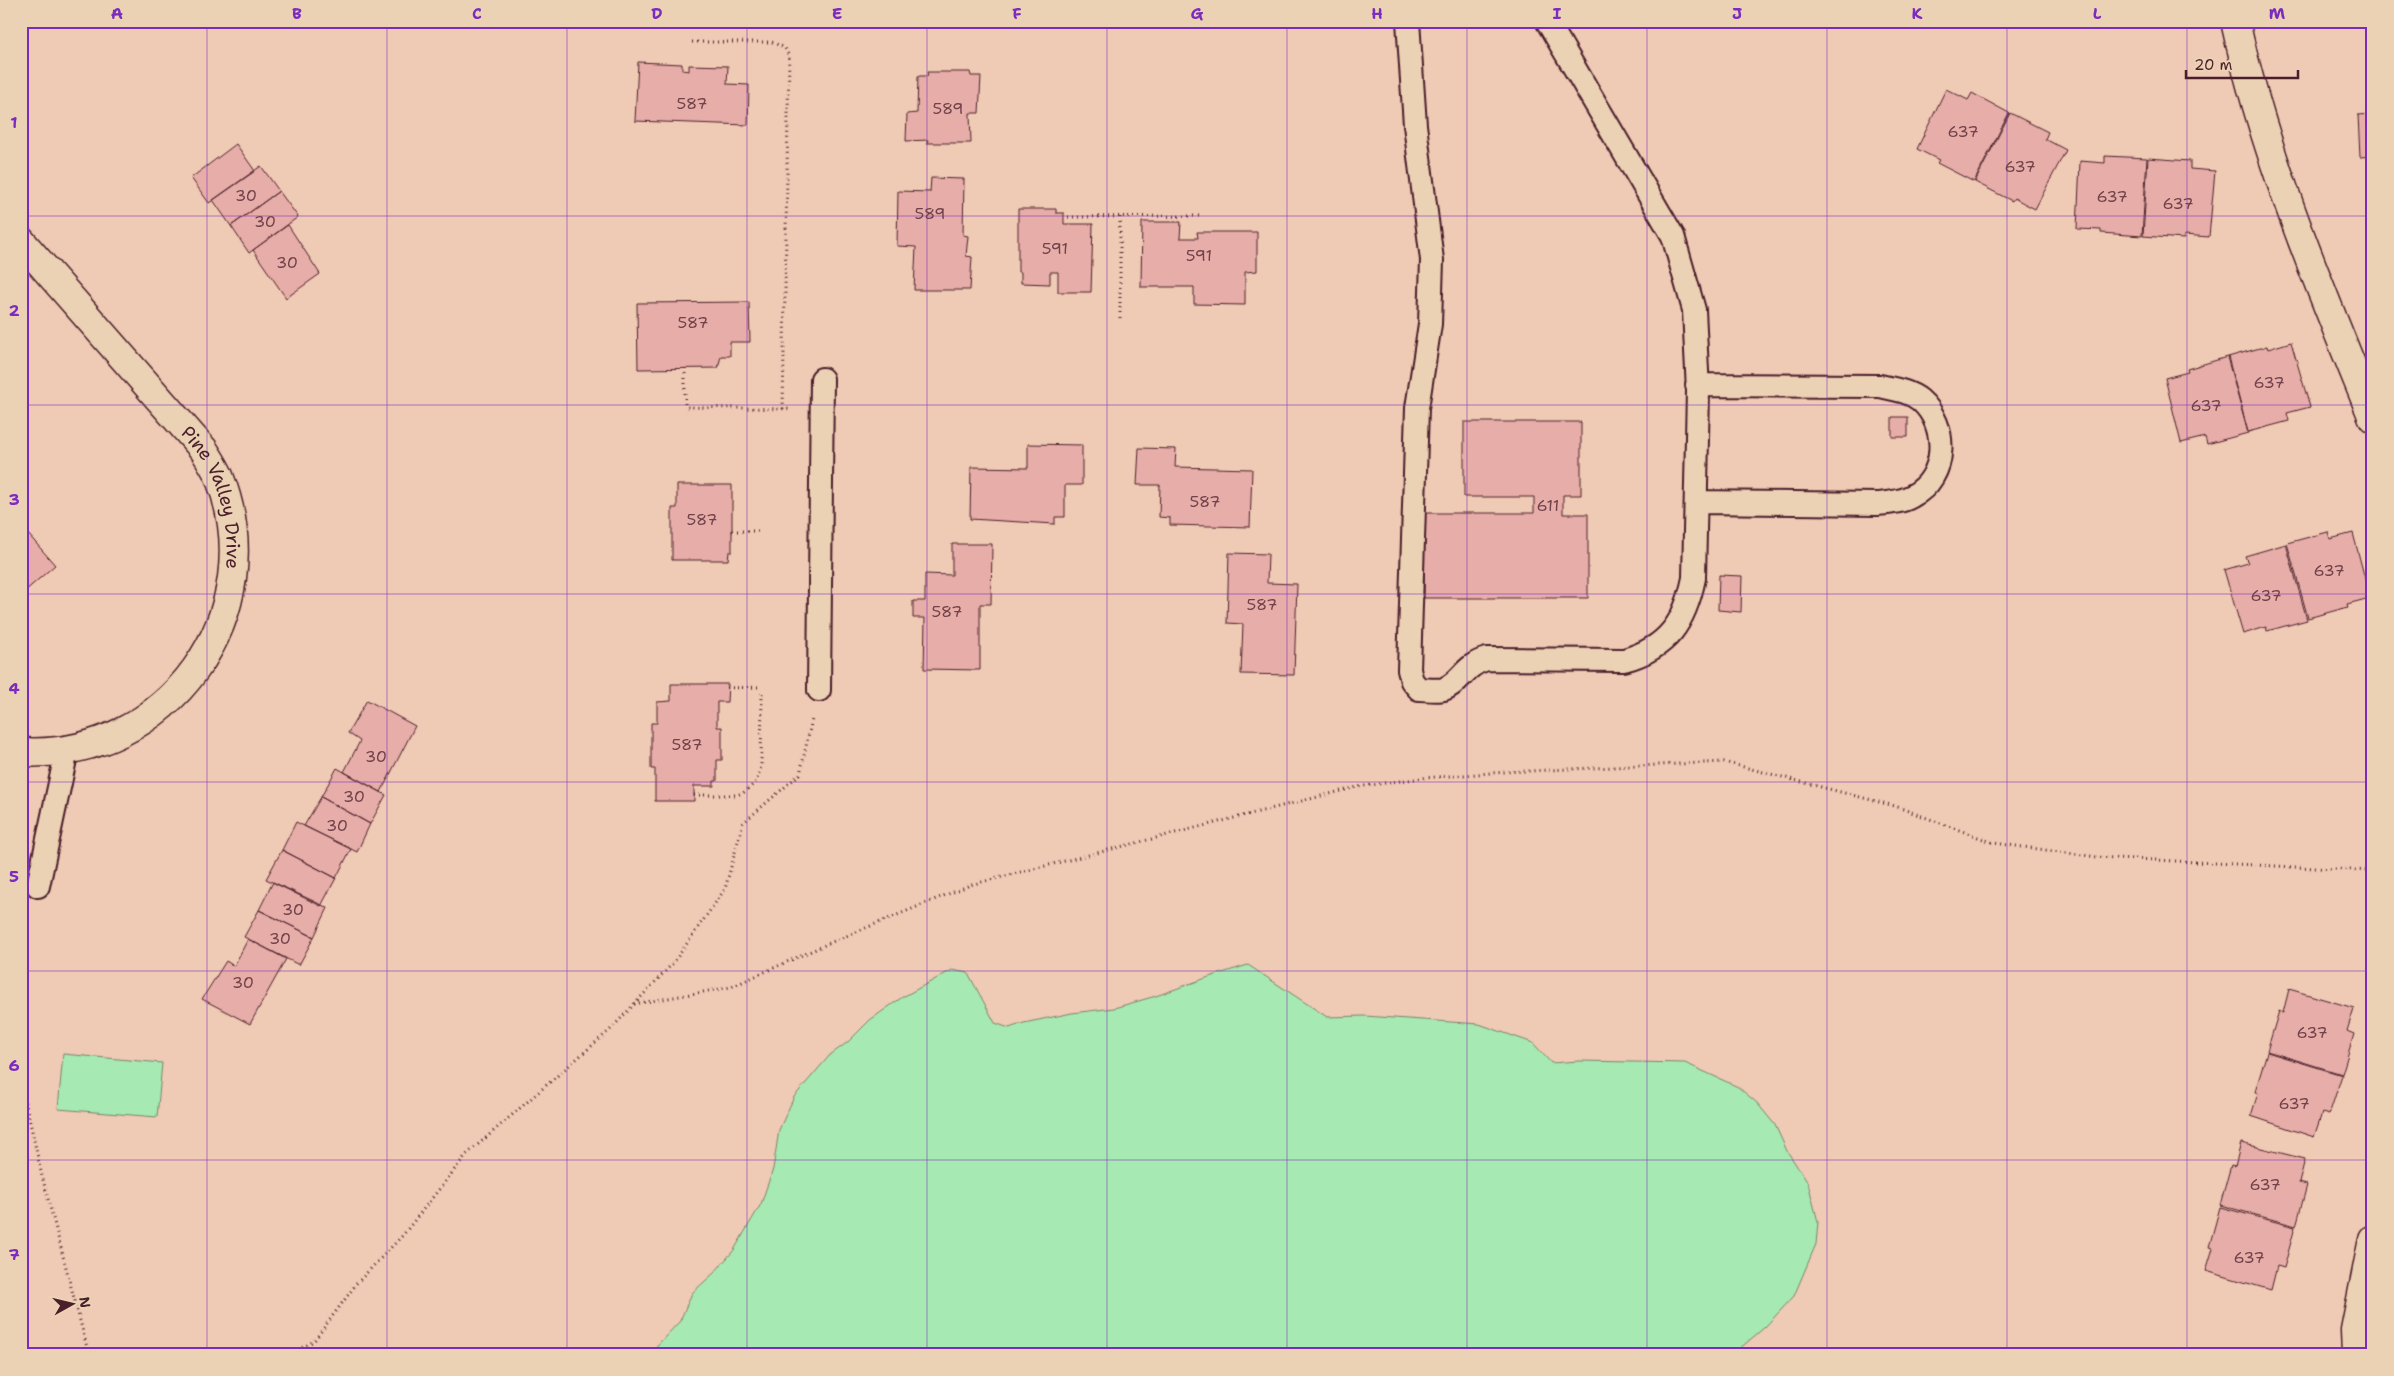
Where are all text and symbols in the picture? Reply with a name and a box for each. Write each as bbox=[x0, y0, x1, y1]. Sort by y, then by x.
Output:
text: A bbox=[111, 3, 123, 24]
text: B bbox=[292, 3, 302, 24]
text: C bbox=[472, 3, 482, 24]
text: D bbox=[651, 3, 663, 24]
text: E bbox=[832, 3, 842, 24]
text: F bbox=[1012, 3, 1022, 24]
text: G bbox=[1191, 3, 1204, 24]
text: H bbox=[1371, 3, 1383, 24]
text: I bbox=[1553, 3, 1562, 24]
text: J bbox=[1732, 3, 1742, 24]
text: K bbox=[1912, 3, 1923, 24]
text: L bbox=[2093, 3, 2102, 24]
text: M bbox=[2269, 3, 2286, 24]
scale bar bbox=[2186, 48, 2299, 80]
text: 20 m bbox=[2194, 55, 2233, 75]
house number: 587 bbox=[677, 93, 707, 114]
house number: 589 bbox=[932, 98, 964, 119]
text: 1 bbox=[10, 112, 18, 133]
house number: 637 bbox=[1947, 121, 1979, 142]
house number: 637 bbox=[2004, 156, 2036, 177]
house number: 30 bbox=[235, 185, 257, 206]
house number: 637 bbox=[2096, 186, 2128, 207]
house number: 637 bbox=[2162, 193, 2194, 214]
house number: 589 bbox=[914, 203, 946, 224]
house number: 30 bbox=[254, 211, 276, 232]
house number: 591 bbox=[1042, 238, 1068, 259]
house number: 591 bbox=[1186, 245, 1212, 266]
house number: 30 bbox=[276, 252, 298, 273]
text: 2 bbox=[8, 300, 20, 321]
house number: 587 bbox=[678, 312, 708, 333]
house number: 637 bbox=[2253, 372, 2285, 393]
house number: 637 bbox=[2190, 395, 2222, 416]
street label: Pine Valley Drive bbox=[176, 420, 246, 570]
text: 3 bbox=[8, 489, 20, 510]
house number: 587 bbox=[1190, 491, 1220, 512]
house number: 611 bbox=[1537, 495, 1559, 516]
house number: 587 bbox=[687, 509, 717, 530]
house number: 637 bbox=[2313, 560, 2345, 581]
house number: 637 bbox=[2250, 585, 2282, 606]
house number: 587 bbox=[1247, 594, 1277, 615]
house number: 587 bbox=[932, 601, 962, 622]
text: 4 bbox=[8, 678, 20, 699]
house number: 587 bbox=[672, 734, 702, 755]
house number: 30 bbox=[365, 746, 387, 767]
house number: 30 bbox=[343, 786, 365, 807]
house number: 30 bbox=[326, 815, 348, 836]
text: 5 bbox=[9, 866, 19, 887]
house number: 30 bbox=[282, 899, 304, 920]
house number: 30 bbox=[269, 928, 291, 949]
house number: 30 bbox=[232, 972, 254, 993]
house number: 637 bbox=[2296, 1022, 2328, 1043]
text: 6 bbox=[8, 1055, 20, 1076]
house number: 637 bbox=[2278, 1093, 2310, 1114]
house number: 637 bbox=[2249, 1174, 2281, 1195]
text: 7 bbox=[8, 1244, 20, 1265]
house number: 637 bbox=[2233, 1247, 2265, 1268]
north arrow bbox=[48, 1278, 98, 1328]
text: N bbox=[75, 1295, 95, 1309]

